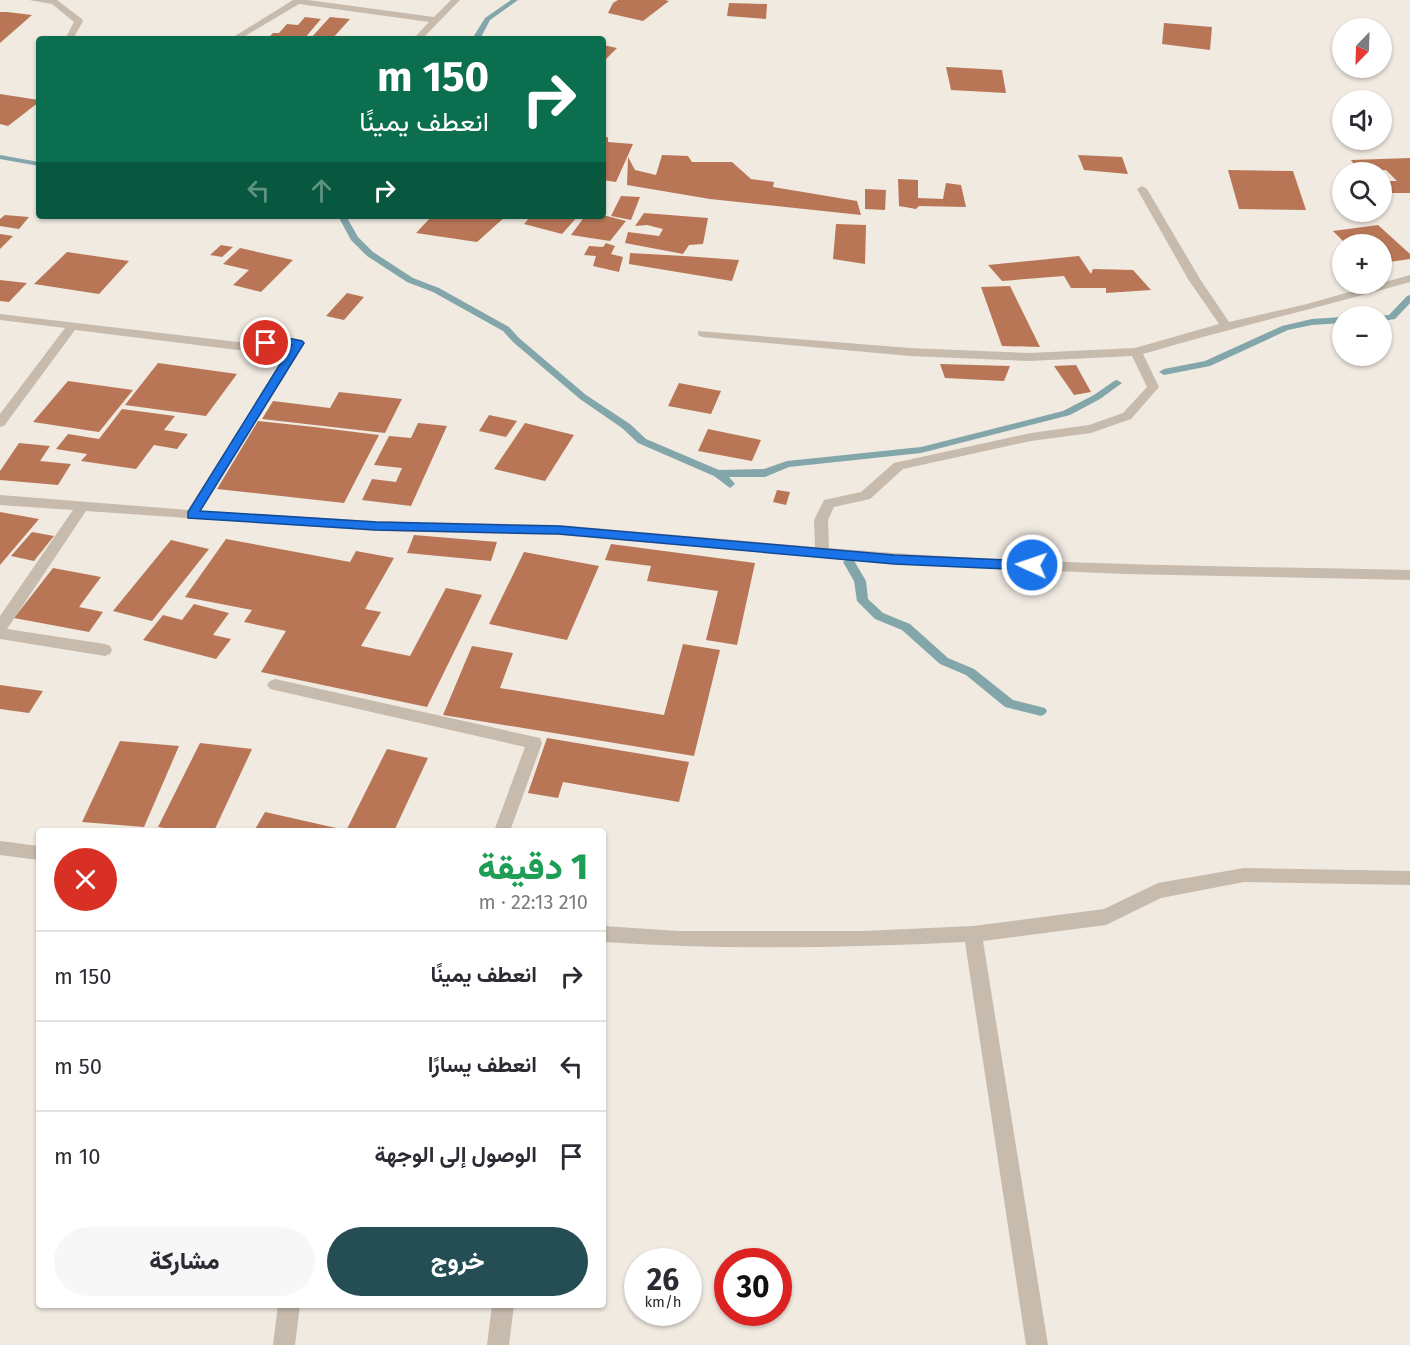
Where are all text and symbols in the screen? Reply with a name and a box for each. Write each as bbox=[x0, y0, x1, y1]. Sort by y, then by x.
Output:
north arrow bbox=[1332, 18, 1392, 78]
map controls bbox=[1332, 18, 1392, 366]
text: 150 m bbox=[377, 52, 489, 102]
icon: right bbox=[510, 60, 588, 138]
button: sound bbox=[1332, 90, 1392, 150]
text: انعطف يمينًا bbox=[359, 106, 489, 138]
button: search bbox=[1332, 162, 1392, 222]
icon: left bbox=[242, 174, 275, 207]
icon: ahead bbox=[305, 174, 338, 207]
icon: right bbox=[368, 174, 401, 207]
button: + bbox=[1332, 234, 1392, 294]
button: − bbox=[1332, 306, 1392, 366]
pin bbox=[240, 317, 291, 368]
icon: arrive bbox=[249, 326, 282, 359]
position arrow bbox=[1000, 533, 1064, 597]
text: 1 دقيقة bbox=[478, 845, 588, 889]
button: close bbox=[54, 848, 117, 911]
text: 210 m · 22:13 bbox=[478, 890, 588, 914]
icon: right bbox=[555, 960, 588, 993]
text: انعطف يمينًا bbox=[430, 961, 537, 988]
text: 150 m bbox=[54, 963, 112, 990]
icon: left bbox=[555, 1050, 588, 1083]
text: انعطف يسارًا bbox=[428, 1051, 537, 1078]
text: 50 m bbox=[54, 1053, 102, 1080]
icon: arrive bbox=[555, 1140, 588, 1173]
text: الوصول إلى الوجهة bbox=[374, 1141, 537, 1168]
text: 10 m bbox=[54, 1143, 101, 1170]
button: مشاركة bbox=[54, 1227, 315, 1296]
button: خروج bbox=[327, 1227, 588, 1296]
speed limit sign: 30 bbox=[714, 1248, 792, 1326]
text: 26 bbox=[647, 1262, 679, 1298]
text: km/h bbox=[644, 1293, 682, 1311]

